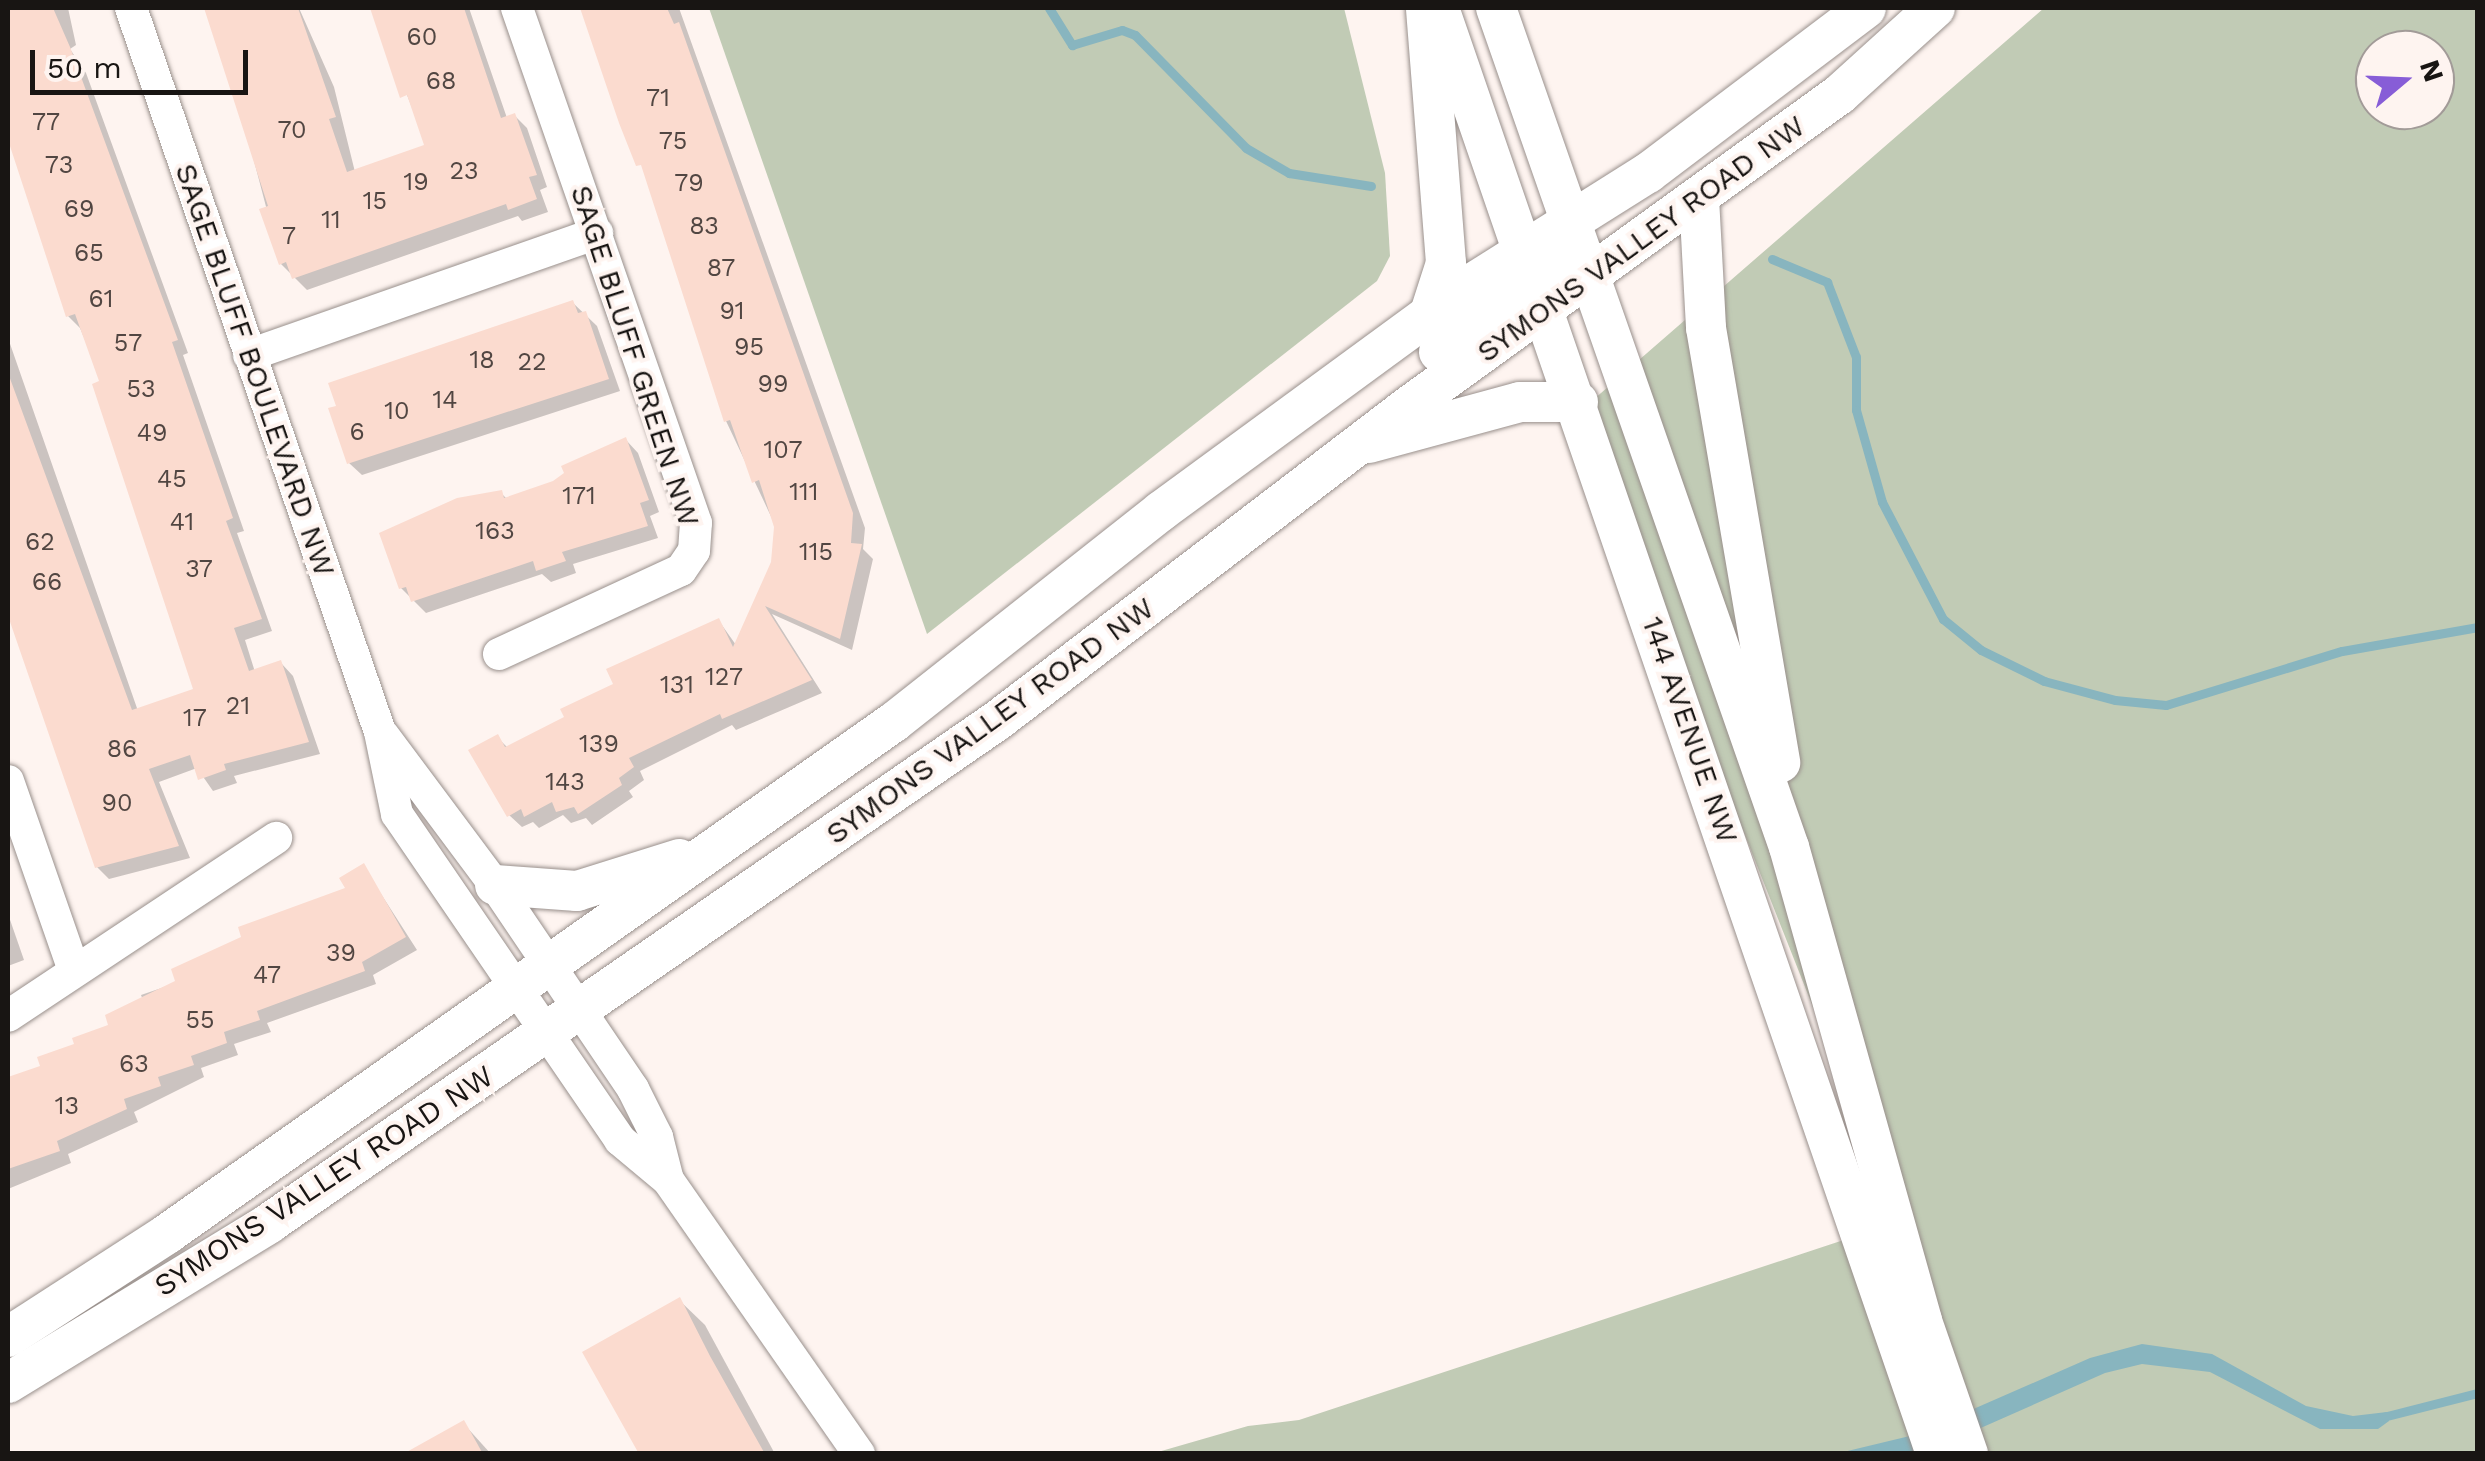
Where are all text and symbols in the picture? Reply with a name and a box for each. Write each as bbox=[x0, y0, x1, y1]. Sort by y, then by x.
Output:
house number: 60 bbox=[407, 22, 437, 52]
scale bar bbox=[35, 30, 252, 92]
north arrow bbox=[2355, 30, 2455, 130]
text: 50 m bbox=[47, 50, 122, 85]
text: N bbox=[2413, 56, 2451, 86]
house number: 68 bbox=[426, 66, 456, 96]
house number: 71 bbox=[646, 83, 670, 113]
house number: 77 bbox=[32, 107, 60, 137]
street label: SYMONS VALLEY ROAD NW bbox=[1469, 107, 1813, 371]
house number: 70 bbox=[277, 115, 307, 145]
house number: 75 bbox=[659, 126, 687, 156]
house number: 73 bbox=[45, 150, 73, 180]
house number: 23 bbox=[449, 156, 479, 186]
street label: SAGE BLUFF BOULEVARD NW bbox=[167, 159, 343, 581]
house number: 19 bbox=[403, 167, 429, 197]
house number: 79 bbox=[674, 168, 704, 198]
street label: SAGE BLUFF GREEN NW bbox=[563, 181, 707, 531]
house number: 15 bbox=[363, 186, 387, 216]
house number: 69 bbox=[64, 194, 94, 224]
house number: 11 bbox=[321, 205, 341, 235]
house number: 83 bbox=[689, 211, 719, 241]
house number: 7 bbox=[282, 221, 296, 251]
house number: 65 bbox=[74, 238, 104, 268]
house number: 87 bbox=[707, 253, 735, 283]
house number: 61 bbox=[89, 284, 113, 314]
house number: 91 bbox=[719, 296, 745, 326]
house number: 57 bbox=[114, 328, 142, 358]
house number: 95 bbox=[734, 332, 764, 362]
house number: 18 bbox=[469, 345, 495, 375]
house number: 22 bbox=[517, 347, 547, 377]
house number: 99 bbox=[758, 369, 788, 399]
house number: 53 bbox=[126, 374, 156, 404]
house number: 14 bbox=[432, 385, 458, 415]
house number: 10 bbox=[384, 396, 410, 426]
house number: 6 bbox=[349, 417, 365, 447]
house number: 49 bbox=[137, 418, 167, 448]
house number: 107 bbox=[764, 435, 802, 465]
house number: 45 bbox=[157, 464, 187, 494]
house number: 111 bbox=[789, 477, 819, 507]
house number: 171 bbox=[562, 481, 596, 511]
house number: 41 bbox=[170, 507, 194, 537]
house number: 163 bbox=[475, 516, 515, 546]
house number: 62 bbox=[25, 527, 55, 557]
house number: 115 bbox=[799, 537, 833, 567]
house number: 37 bbox=[185, 554, 213, 584]
house number: 66 bbox=[32, 567, 62, 597]
street label: SYMONS VALLEY ROAD NW bbox=[818, 589, 1162, 853]
street label: 144 AVENUE NW bbox=[1634, 611, 1746, 849]
house number: 127 bbox=[705, 662, 743, 692]
house number: 131 bbox=[660, 670, 694, 700]
house number: 21 bbox=[226, 691, 250, 721]
house number: 17 bbox=[183, 703, 207, 733]
house number: 139 bbox=[579, 729, 619, 759]
house number: 86 bbox=[107, 734, 137, 764]
house number: 143 bbox=[545, 767, 585, 797]
house number: 90 bbox=[102, 788, 132, 818]
house number: 39 bbox=[326, 938, 356, 968]
house number: 47 bbox=[253, 960, 281, 990]
house number: 55 bbox=[185, 1005, 215, 1035]
house number: 63 bbox=[119, 1049, 149, 1079]
street label: SYMONS VALLEY ROAD NW bbox=[147, 1057, 501, 1305]
house number: 13 bbox=[55, 1091, 79, 1121]

